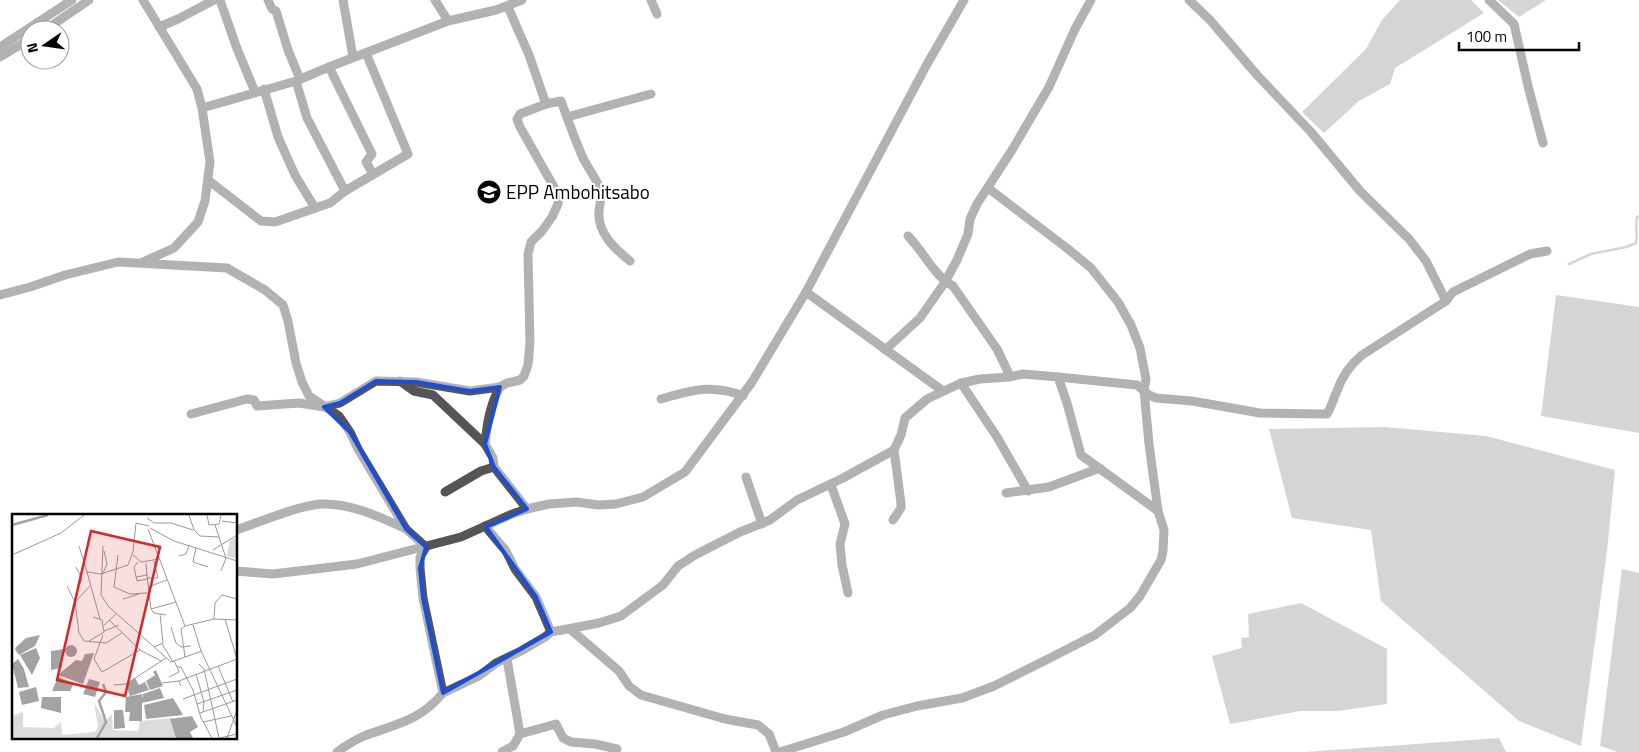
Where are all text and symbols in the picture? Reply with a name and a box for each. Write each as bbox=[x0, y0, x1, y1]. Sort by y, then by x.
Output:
north arrow bbox=[20, 20, 70, 70]
scale bar bbox=[1459, 20, 1579, 52]
text: 100 m bbox=[1466, 25, 1507, 48]
text: N bbox=[21, 41, 43, 55]
place label: EPP Ambohitsabo bbox=[506, 177, 650, 206]
school or university icon: EPP Ambohitsabo bbox=[476, 179, 502, 205]
inset map bbox=[12, 514, 238, 740]

